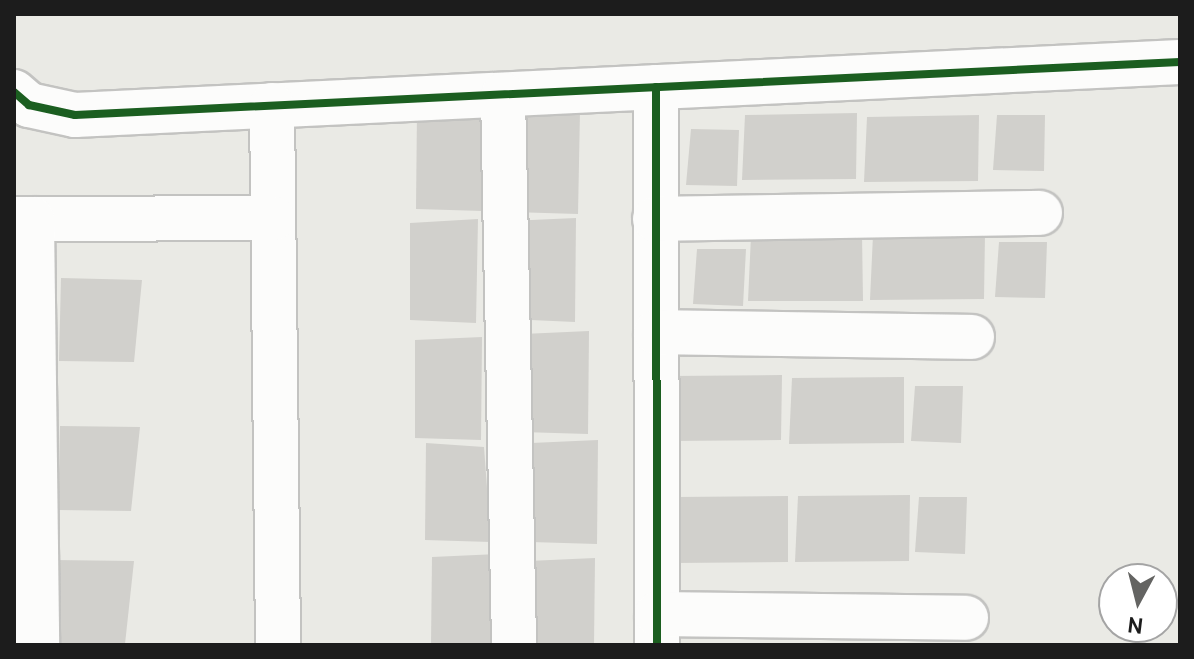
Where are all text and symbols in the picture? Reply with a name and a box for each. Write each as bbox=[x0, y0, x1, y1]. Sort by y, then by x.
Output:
north arrow bbox=[1098, 563, 1178, 643]
text: N bbox=[1126, 611, 1145, 640]

